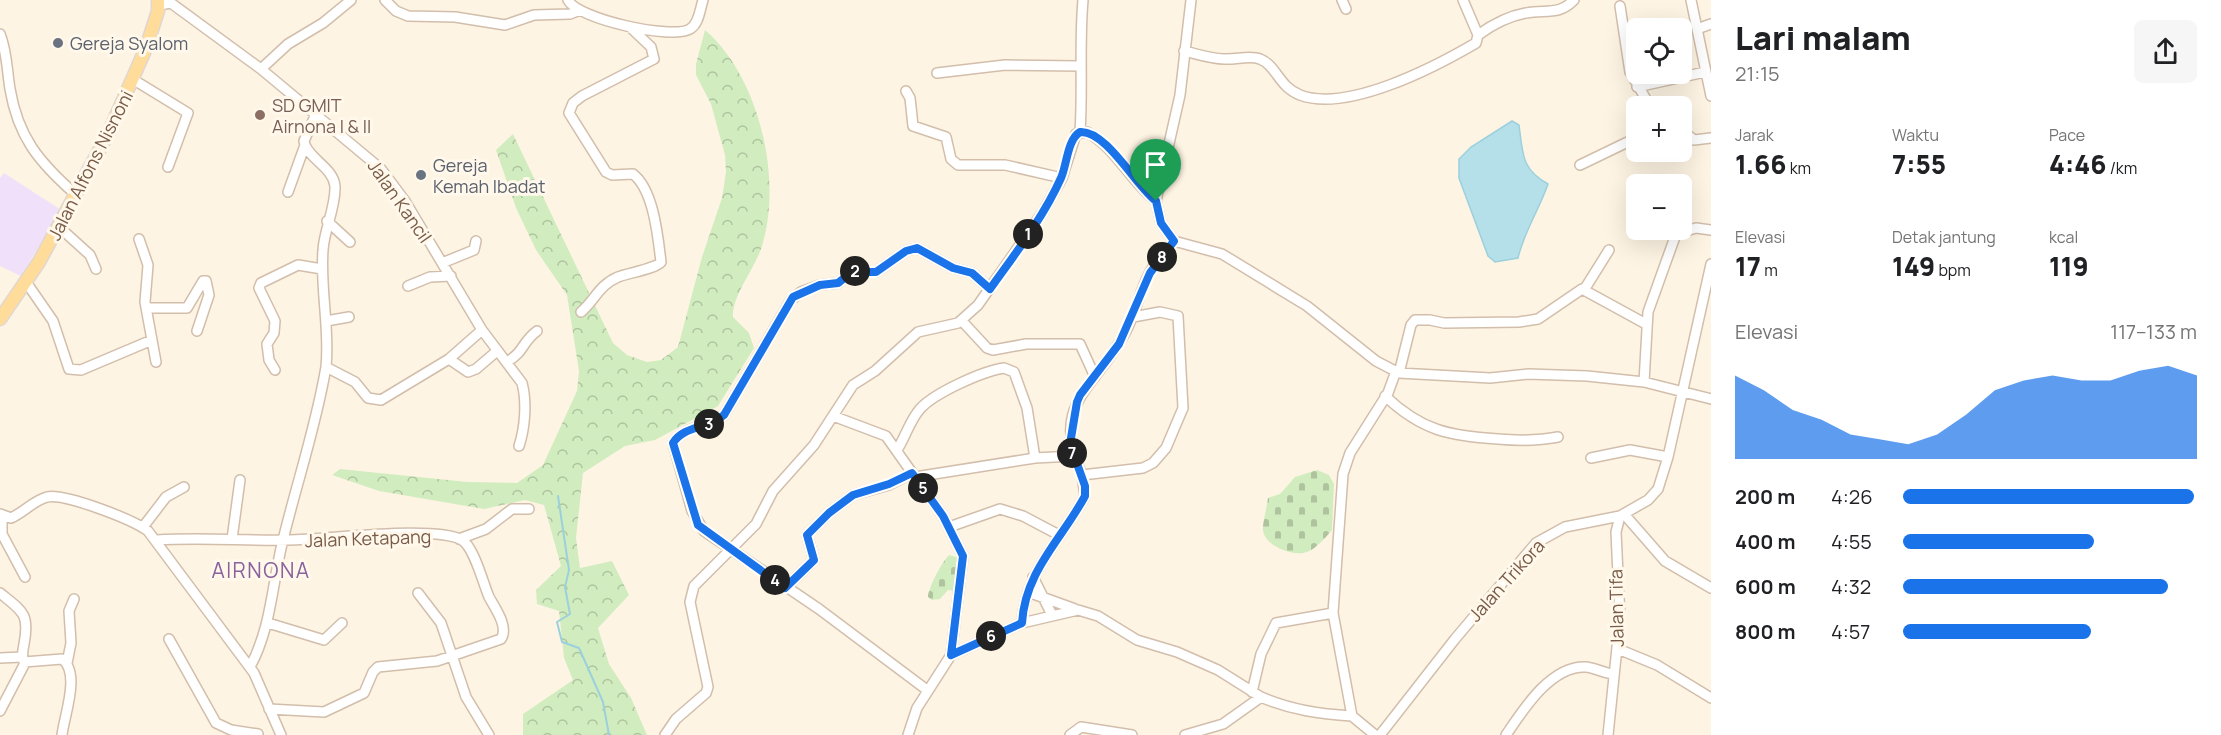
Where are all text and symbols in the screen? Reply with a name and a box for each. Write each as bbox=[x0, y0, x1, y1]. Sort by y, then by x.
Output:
text: Lari malam bbox=[1735, 15, 1911, 60]
map controls bbox=[1626, 18, 1692, 240]
button: locate bbox=[1626, 18, 1692, 84]
button: share bbox=[2134, 20, 2197, 83]
place label: Gereja Syalom bbox=[70, 31, 188, 55]
marker: Gereja Syalom bbox=[51, 36, 65, 50]
text: 21:15 bbox=[1735, 60, 1780, 87]
street label: Jalan Alfons Nisnoni bbox=[42, 86, 138, 244]
place label: SD GMIT Airnona I & II bbox=[272, 93, 371, 138]
button: + bbox=[1626, 96, 1692, 162]
marker: SD GMIT Airnona I & II bbox=[253, 108, 267, 122]
text: Jarak bbox=[1735, 124, 1774, 146]
text: Waktu bbox=[1892, 124, 1939, 146]
text: Pace bbox=[2049, 124, 2085, 146]
pin bbox=[1130, 139, 1181, 201]
text: 1.66 bbox=[1735, 146, 1786, 182]
text: 7:55 bbox=[1892, 146, 1946, 182]
text: 4:46 bbox=[2049, 146, 2106, 182]
icon: arrive bbox=[1139, 148, 1172, 181]
place label: Gereja Kemah Ibadat bbox=[433, 153, 546, 198]
street label: Jalan Kancil bbox=[363, 155, 437, 247]
text: km bbox=[1786, 157, 1811, 179]
text: /km bbox=[2106, 157, 2137, 179]
marker: Gereja Kemah Ibadat bbox=[414, 168, 428, 182]
button: − bbox=[1626, 174, 1692, 240]
pin: 1 bbox=[1013, 219, 1043, 249]
text: 1 bbox=[1024, 223, 1032, 245]
text: Elevasi bbox=[1735, 226, 1786, 248]
text: Detak jantung bbox=[1892, 226, 1996, 248]
text: kcal bbox=[2049, 226, 2078, 248]
pin: 8 bbox=[1147, 242, 1177, 272]
text: 8 bbox=[1157, 246, 1167, 268]
text: 17 bbox=[1735, 248, 1761, 284]
text: 149 bbox=[1892, 248, 1935, 284]
text: 119 bbox=[2049, 248, 2089, 284]
pin: 2 bbox=[840, 256, 870, 286]
text: m bbox=[1761, 259, 1778, 281]
text: bpm bbox=[1935, 259, 1971, 281]
text: 2 bbox=[850, 260, 860, 282]
text: Elevasi bbox=[1735, 318, 1798, 345]
text: 117–133 m bbox=[2110, 318, 2197, 345]
pin: 3 bbox=[694, 409, 724, 439]
text: 3 bbox=[704, 413, 714, 435]
pin: 7 bbox=[1057, 438, 1087, 468]
text: 7 bbox=[1068, 442, 1076, 464]
pin: 5 bbox=[908, 473, 938, 503]
text: 5 bbox=[918, 477, 928, 499]
text: 200 m bbox=[1735, 483, 1795, 510]
text: 4:26 bbox=[1831, 483, 1873, 510]
street label: Jalan Ketapang bbox=[304, 524, 432, 552]
text: 400 m bbox=[1735, 528, 1795, 555]
text: 4:55 bbox=[1831, 528, 1872, 555]
street label: Jalan Trikora bbox=[1463, 534, 1549, 626]
district label: AIRNONA bbox=[211, 556, 311, 584]
pin: 4 bbox=[760, 565, 790, 595]
text: 4 bbox=[770, 569, 780, 591]
street label: Jalan Tifa bbox=[1603, 569, 1629, 647]
text: 600 m bbox=[1735, 573, 1796, 600]
text: 4:32 bbox=[1831, 573, 1871, 600]
text: 800 m bbox=[1735, 618, 1796, 645]
text: 4:57 bbox=[1831, 618, 1870, 645]
pin: 6 bbox=[976, 621, 1006, 651]
text: 6 bbox=[986, 625, 996, 647]

